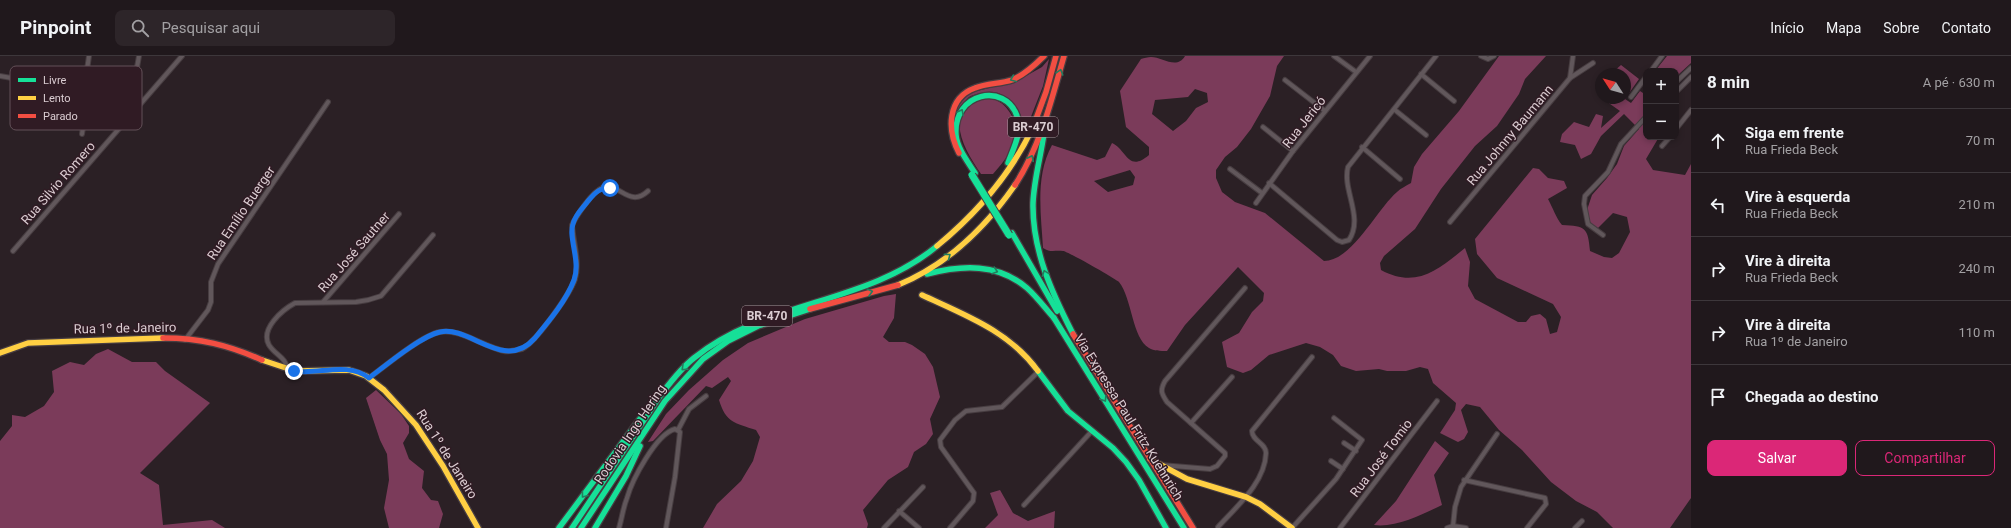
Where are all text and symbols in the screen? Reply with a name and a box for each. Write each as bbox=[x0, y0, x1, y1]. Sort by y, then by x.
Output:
search box bbox=[115, 10, 395, 46]
text: Pinpoint bbox=[20, 16, 91, 39]
icon: search bbox=[129, 17, 151, 39]
text: Pesquisar aqui bbox=[161, 19, 260, 37]
text: Início bbox=[1770, 20, 1804, 36]
text: Mapa bbox=[1826, 20, 1861, 36]
text: Sobre bbox=[1883, 20, 1920, 36]
text: Contato bbox=[1942, 20, 1991, 36]
legend bbox=[10, 66, 142, 130]
north arrow bbox=[1595, 68, 1631, 104]
map controls bbox=[1643, 68, 1679, 140]
button: + bbox=[1643, 68, 1679, 104]
one-way arrow bbox=[1055, 69, 1064, 76]
text: 8 min bbox=[1707, 72, 1750, 92]
text: Livre bbox=[43, 74, 67, 87]
one-way arrow bbox=[1010, 74, 1017, 82]
text: A pé · 630 m bbox=[1923, 75, 1995, 90]
street label: Rua Johnny Baumann bbox=[1464, 82, 1556, 188]
text: Lento bbox=[43, 92, 71, 105]
street label: Rua Jericó bbox=[1279, 93, 1329, 151]
button: − bbox=[1643, 104, 1679, 140]
one-way arrow bbox=[956, 108, 964, 116]
text: Parado bbox=[43, 110, 78, 123]
road number: BR-470 bbox=[1008, 117, 1058, 137]
text: Siga em frente bbox=[1745, 124, 1844, 142]
icon: ahead bbox=[1707, 130, 1729, 152]
text: 70 m bbox=[1966, 133, 1995, 148]
street label: Rua Silvio Romero bbox=[18, 138, 98, 228]
text: Rua Frieda Beck bbox=[1745, 142, 1838, 157]
one-way arrow bbox=[1026, 154, 1033, 162]
street label: Rua Emílio Buerger bbox=[204, 163, 278, 263]
route start bbox=[601, 179, 619, 197]
text: Vire à esquerda bbox=[1745, 188, 1850, 206]
icon: left bbox=[1707, 194, 1729, 216]
text: 210 m bbox=[1958, 197, 1995, 212]
text: Rua Frieda Beck bbox=[1745, 206, 1838, 221]
street label: Rua José Sautner bbox=[315, 208, 393, 295]
text: Vire à direita bbox=[1745, 252, 1831, 270]
one-way arrow bbox=[944, 254, 951, 261]
icon: right bbox=[1707, 258, 1729, 280]
text: 240 m bbox=[1958, 261, 1995, 276]
one-way arrow bbox=[991, 266, 998, 275]
one-way arrow bbox=[1041, 270, 1049, 277]
text: Rua Frieda Beck bbox=[1745, 270, 1838, 285]
one-way arrow bbox=[867, 288, 874, 297]
road number: BR-470 bbox=[742, 306, 792, 326]
text: Vire à direita bbox=[1745, 316, 1831, 334]
street label: Rua 1º de Janeiro bbox=[74, 320, 176, 336]
icon: right bbox=[1707, 322, 1729, 344]
text: 110 m bbox=[1958, 325, 1995, 340]
street label: Via Expressa Paul Fritz Kuehnrich bbox=[1072, 331, 1186, 503]
text: Rua 1º de Janeiro bbox=[1745, 334, 1848, 349]
route end bbox=[285, 362, 303, 380]
one-way arrow bbox=[681, 363, 689, 370]
street label: Rodovia Ingo Hering bbox=[591, 381, 669, 487]
icon: arrive bbox=[1707, 386, 1729, 408]
text: Chegada ao destino bbox=[1745, 388, 1879, 406]
one-way arrow bbox=[1099, 395, 1106, 402]
street label: Rua 1º de Janeiro bbox=[413, 407, 481, 501]
street label: Rua José Tomio bbox=[1347, 416, 1415, 500]
button: Salvar bbox=[1707, 440, 1847, 476]
button: Compartilhar bbox=[1855, 440, 1995, 476]
one-way arrow bbox=[581, 491, 588, 498]

